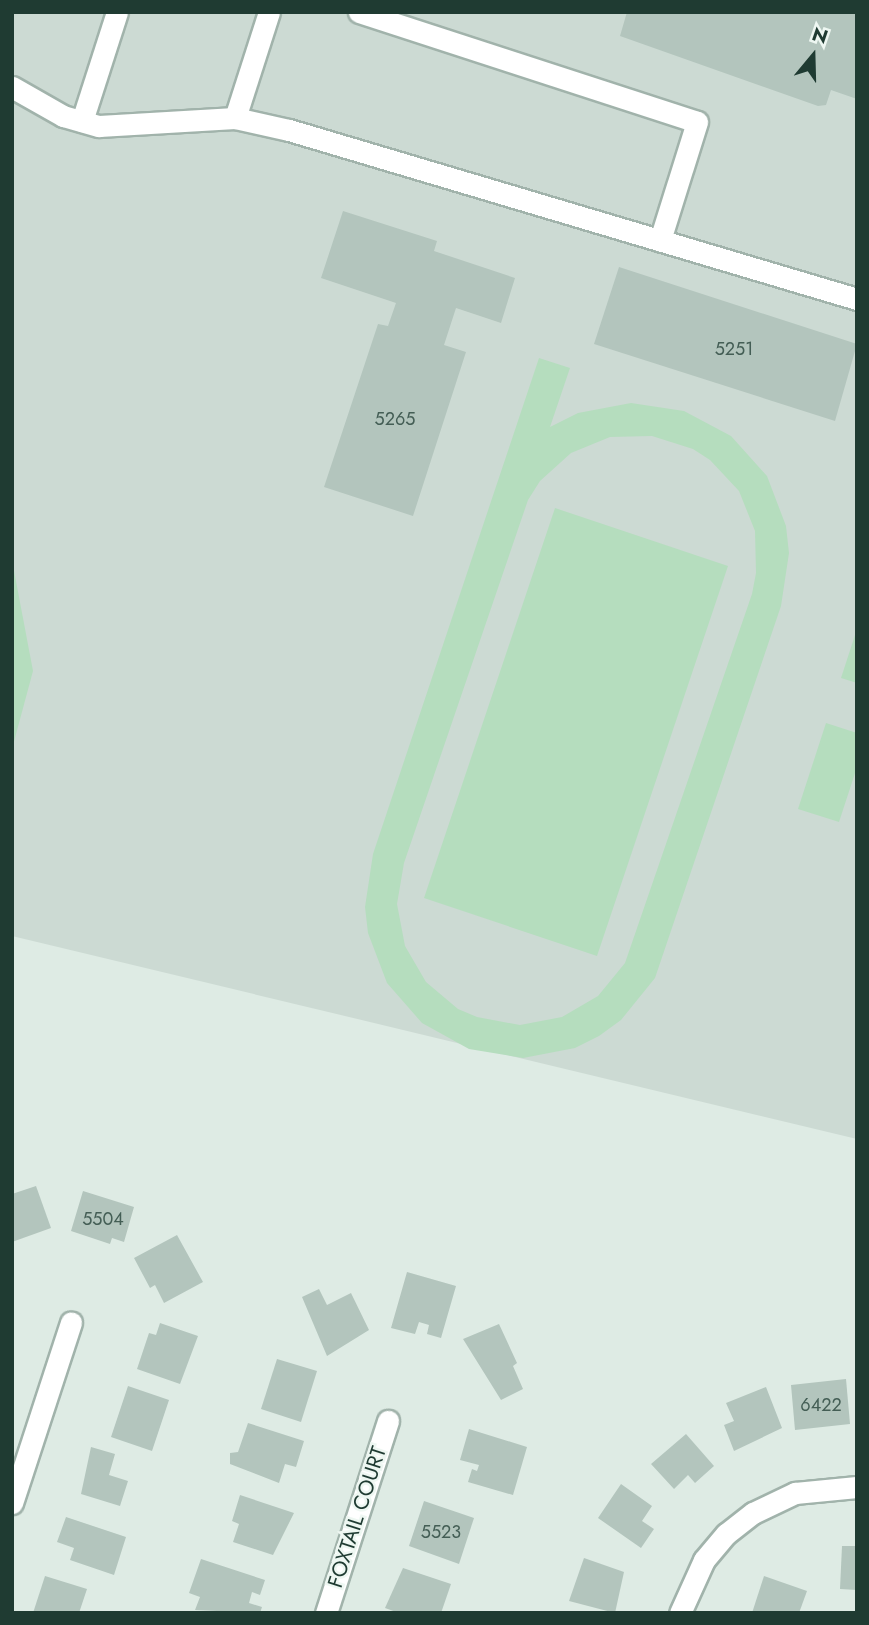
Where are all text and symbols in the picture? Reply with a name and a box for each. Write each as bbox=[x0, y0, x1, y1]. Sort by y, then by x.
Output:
text: N bbox=[808, 20, 832, 51]
north arrow bbox=[778, 21, 848, 91]
house number: 5251 bbox=[715, 338, 753, 360]
house number: 5265 bbox=[375, 408, 415, 430]
house number: 5504 bbox=[82, 1208, 124, 1230]
house number: 6422 bbox=[800, 1394, 842, 1416]
street label: FOXTAIL COURT bbox=[322, 1443, 392, 1591]
house number: 5523 bbox=[421, 1521, 461, 1543]

